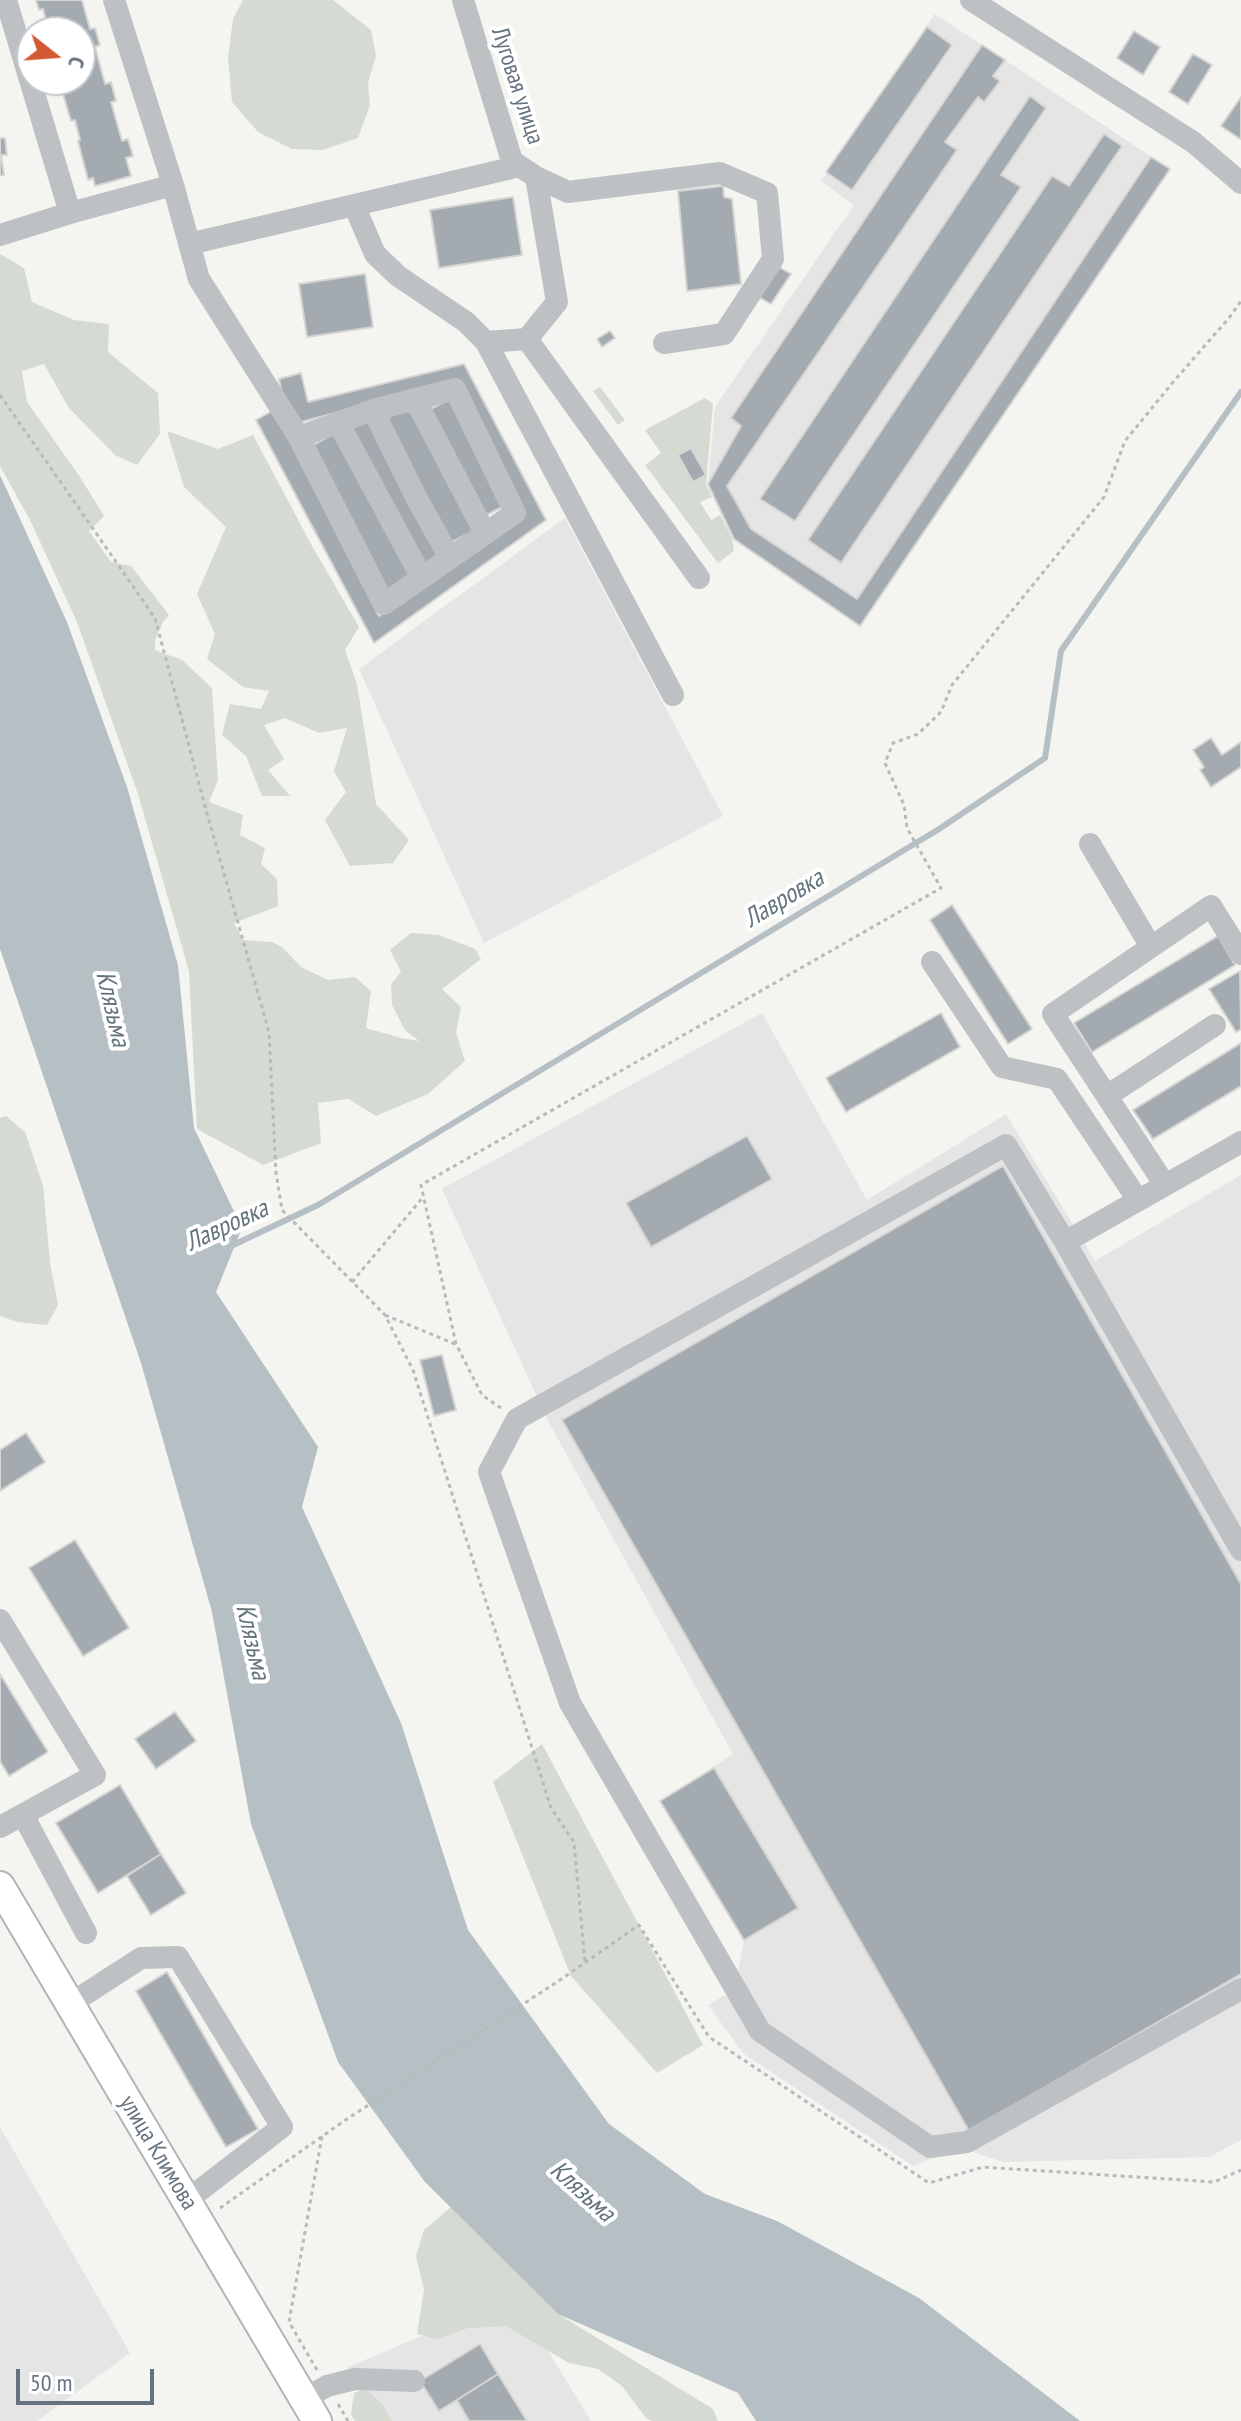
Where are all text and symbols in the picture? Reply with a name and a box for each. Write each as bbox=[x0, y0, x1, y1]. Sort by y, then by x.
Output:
north arrow bbox=[16, 16, 96, 96]
street label: Луговая улица bbox=[485, 24, 549, 148]
text: С bbox=[62, 54, 92, 71]
water label: Лавровка bbox=[739, 863, 829, 935]
water label: Клязьма bbox=[88, 968, 136, 1050]
water label: Лавровка bbox=[181, 1193, 273, 1259]
water label: Клязьма bbox=[228, 1601, 276, 1683]
street label: улица Климова bbox=[113, 2091, 203, 2215]
water label: Клязьма bbox=[543, 2155, 621, 2229]
scale bar bbox=[20, 2353, 158, 2403]
text: 50 m bbox=[30, 2367, 72, 2398]

